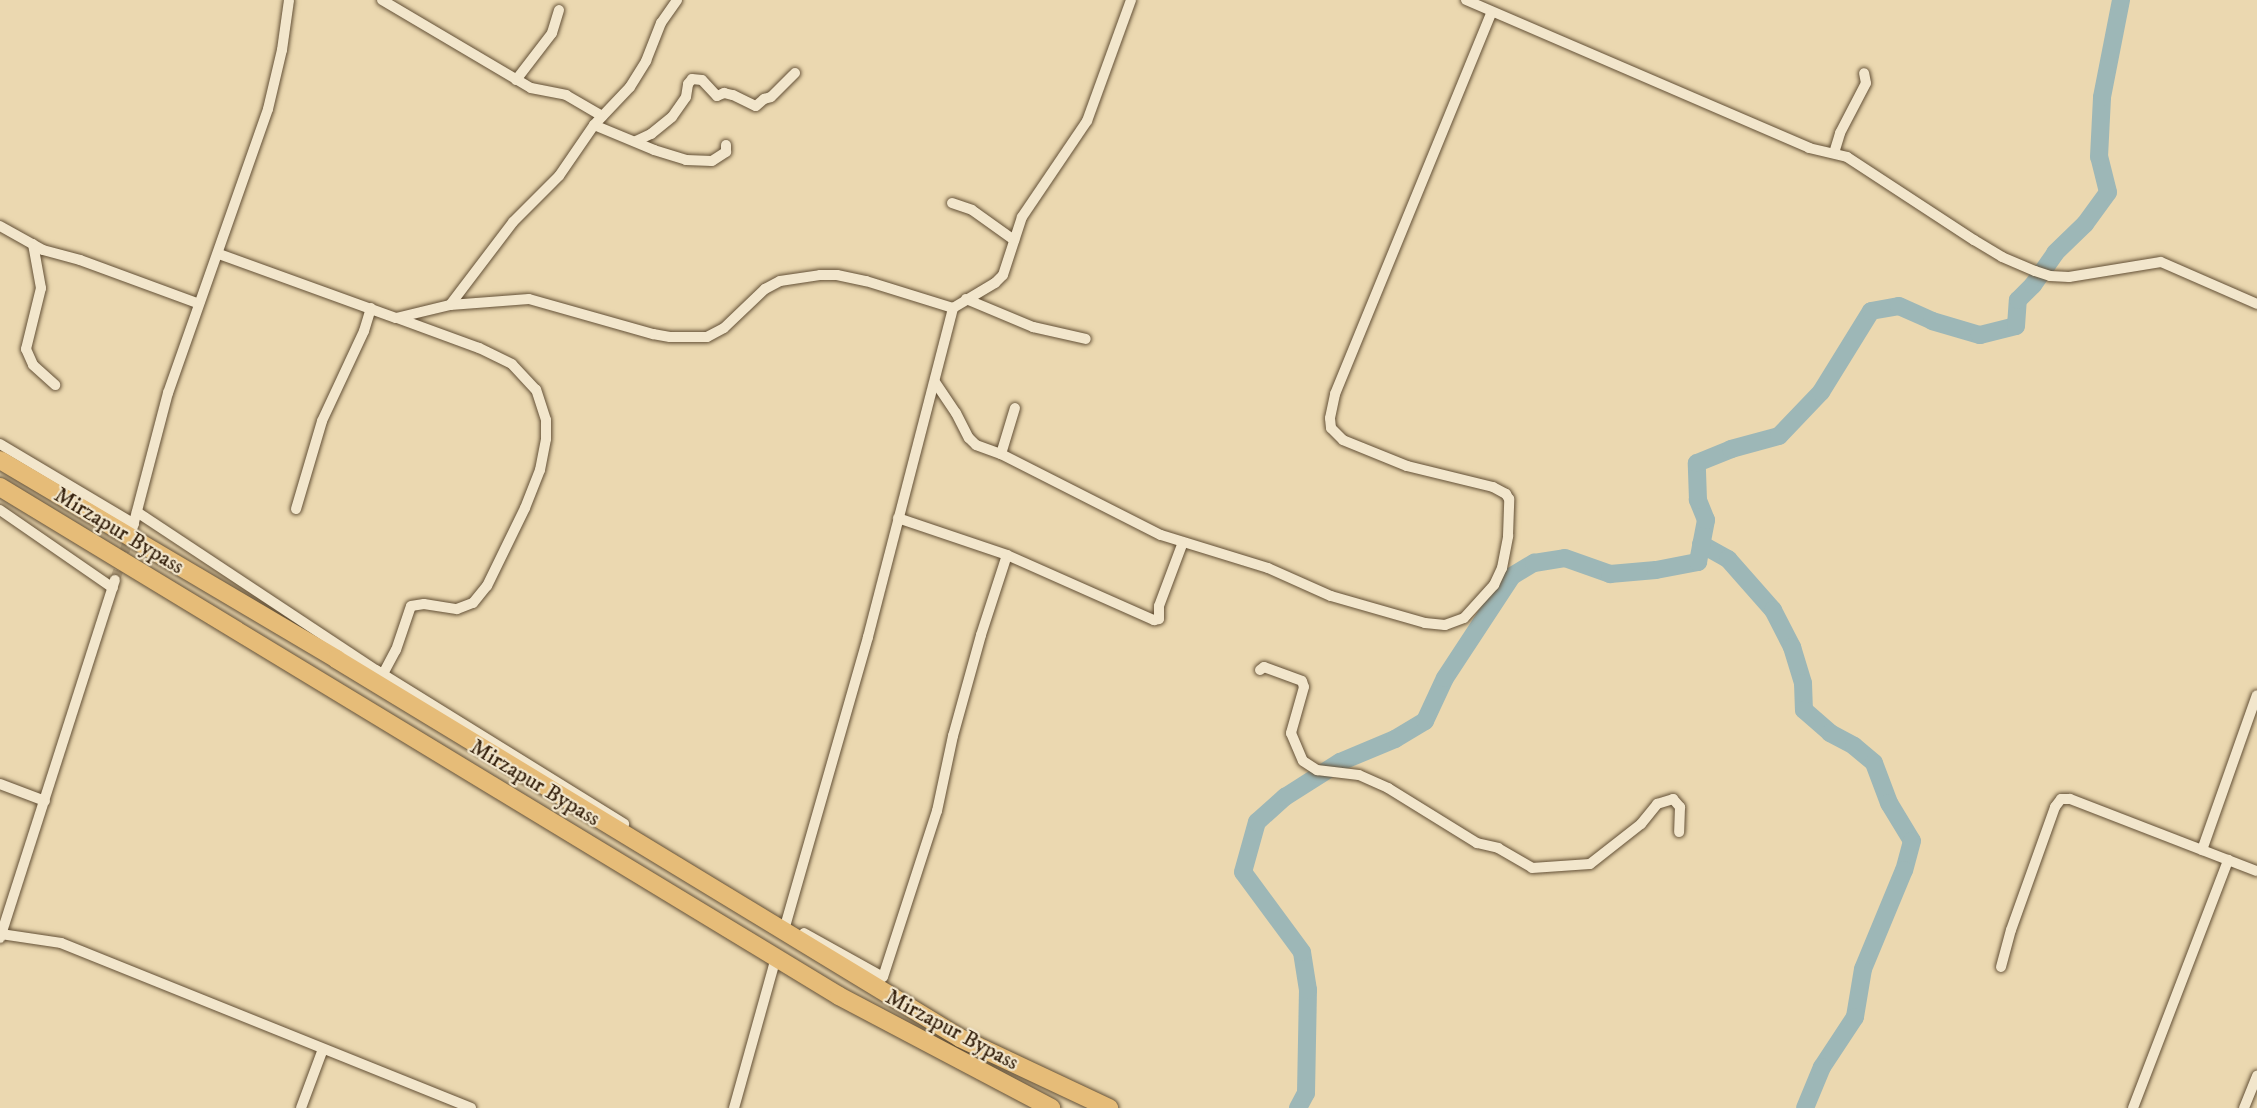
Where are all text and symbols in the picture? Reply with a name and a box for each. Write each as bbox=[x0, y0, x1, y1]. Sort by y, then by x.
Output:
street label: Mirzapur Bypass bbox=[49, 482, 189, 580]
street label: Mirzapur Bypass bbox=[465, 734, 605, 832]
street label: Mirzapur Bypass bbox=[881, 984, 1023, 1076]

